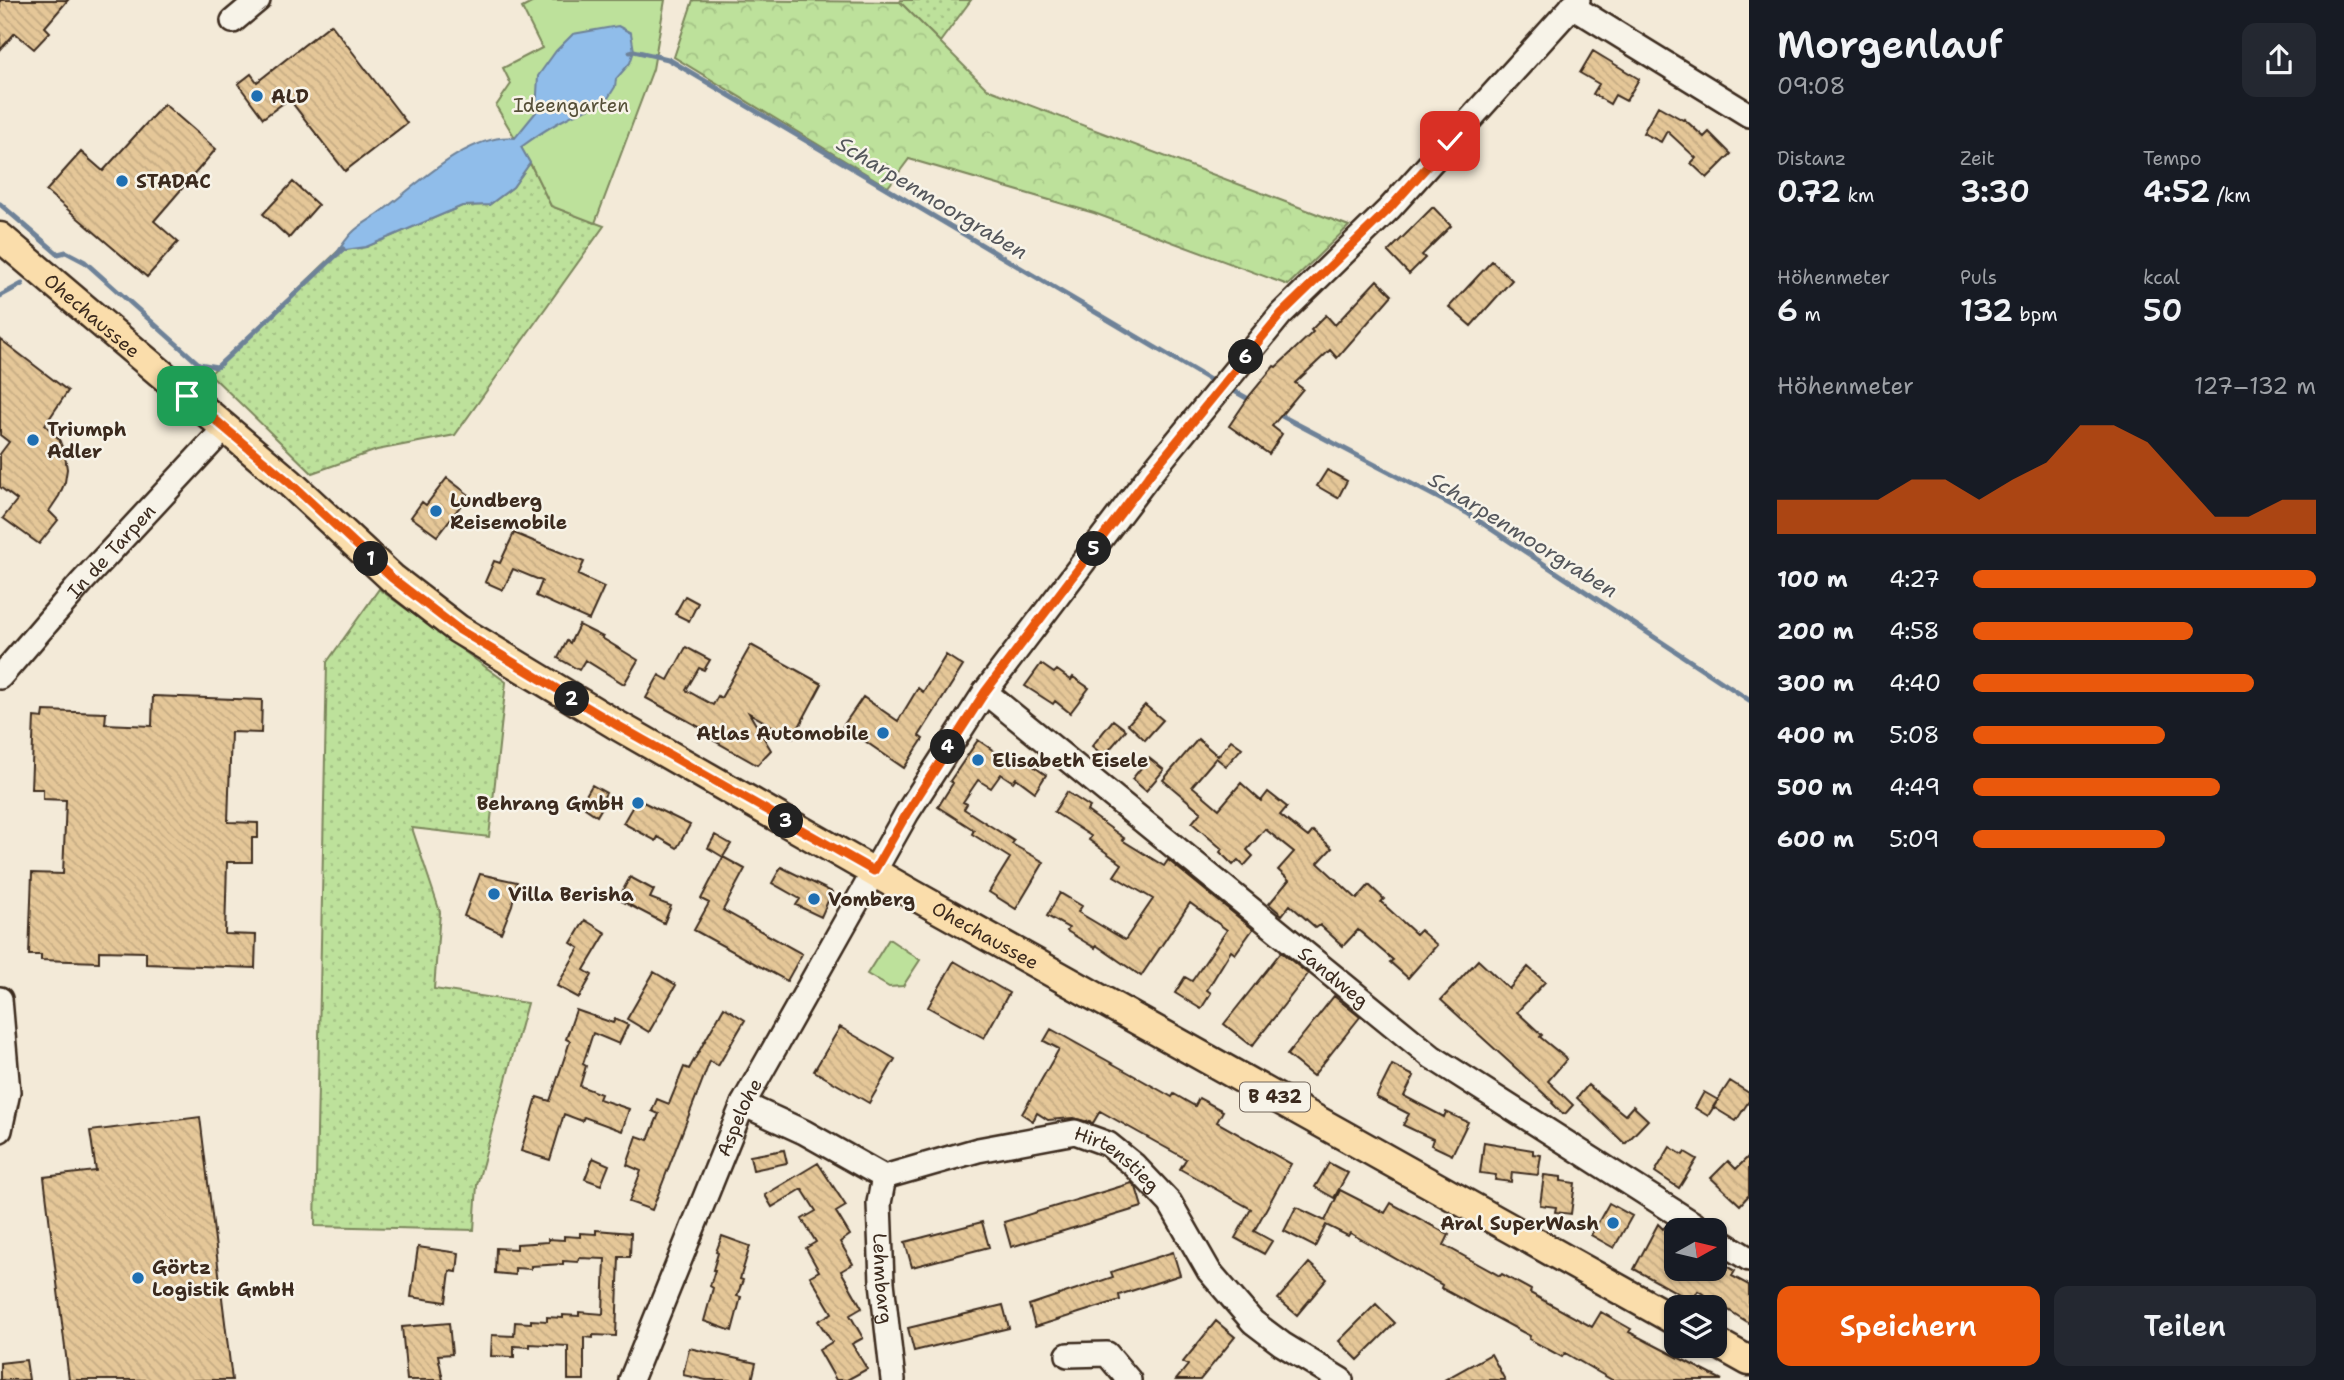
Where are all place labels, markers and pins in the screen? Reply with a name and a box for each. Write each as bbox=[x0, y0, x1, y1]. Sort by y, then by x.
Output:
place label: ALD bbox=[271, 84, 309, 109]
marker: ALD bbox=[249, 88, 265, 104]
pin bbox=[1420, 111, 1480, 171]
place label: STADAC bbox=[136, 169, 211, 194]
marker: STADAC bbox=[114, 173, 130, 189]
pin: 6 bbox=[1228, 340, 1264, 374]
pin bbox=[157, 366, 217, 426]
place label: Triumph Adler bbox=[47, 417, 127, 464]
marker: Triumph Adler bbox=[25, 432, 41, 448]
place label: Lundberg Reisemobile bbox=[450, 488, 567, 535]
marker: Lundberg Reisemobile bbox=[428, 503, 444, 519]
pin: 5 bbox=[1076, 532, 1112, 566]
pin: 1 bbox=[354, 542, 388, 576]
pin: 2 bbox=[554, 682, 590, 716]
place label: Atlas Automobile bbox=[696, 721, 869, 746]
marker: Atlas Automobile bbox=[875, 725, 891, 741]
pin: 4 bbox=[930, 730, 965, 764]
place label: Elisabeth Eisele bbox=[992, 748, 1148, 773]
marker: Elisabeth Eisele bbox=[970, 752, 986, 768]
place label: Behrang GmbH bbox=[477, 791, 624, 816]
marker: Behrang GmbH bbox=[630, 795, 646, 811]
pin: 3 bbox=[768, 804, 804, 838]
place label: Villa Berisha bbox=[508, 882, 634, 907]
marker: Villa Berisha bbox=[486, 886, 502, 902]
place label: Vomberg bbox=[828, 887, 915, 912]
marker: Vomberg bbox=[806, 891, 822, 907]
place label: Aral SuperWash bbox=[1440, 1211, 1599, 1236]
marker: Aral SuperWash bbox=[1605, 1215, 1621, 1231]
place label: Görtz Logistik GmbH bbox=[152, 1255, 295, 1302]
marker: Görtz Logistik GmbH bbox=[130, 1270, 146, 1286]

